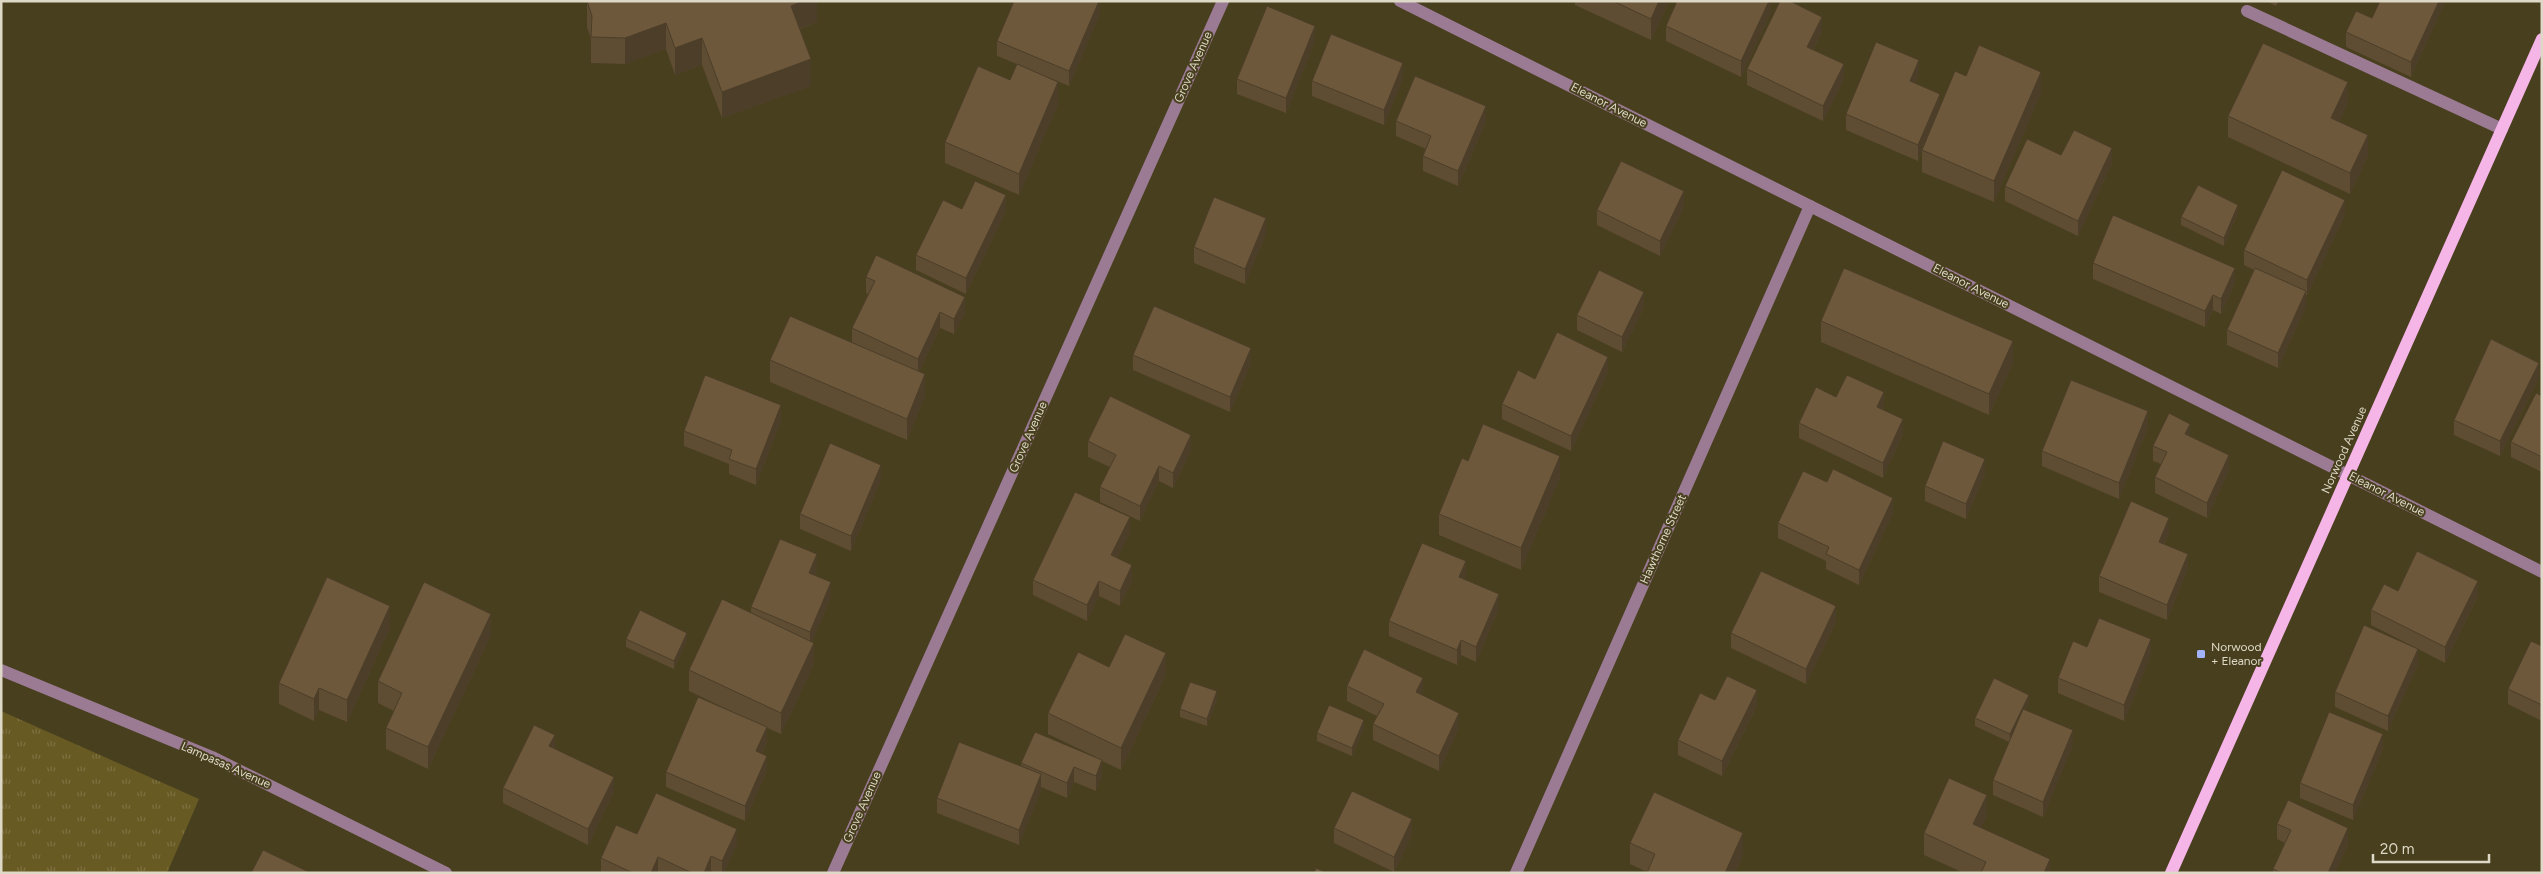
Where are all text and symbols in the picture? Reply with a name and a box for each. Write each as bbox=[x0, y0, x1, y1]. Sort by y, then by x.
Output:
street label: Grove Avenue bbox=[1171, 29, 1215, 105]
street label: Eleanor Avenue bbox=[1569, 80, 1650, 130]
street label: Eleanor Avenue bbox=[1931, 261, 2012, 311]
street label: Grove Avenue bbox=[1006, 399, 1050, 475]
street label: Norwood Avenue bbox=[2318, 404, 2370, 496]
street label: Eleanor Avenue bbox=[2347, 469, 2428, 519]
street label: Hawthorne Street bbox=[1637, 492, 1689, 586]
place label: Norwood + Eleanor bbox=[2211, 640, 2262, 668]
marker: Norwood + Eleanor bbox=[2195, 648, 2207, 660]
street label: Lampasas Avenue bbox=[179, 739, 273, 791]
street label: Grove Avenue bbox=[840, 769, 884, 845]
scale bar bbox=[2373, 832, 2489, 864]
text: 20 m bbox=[2380, 840, 2414, 858]

